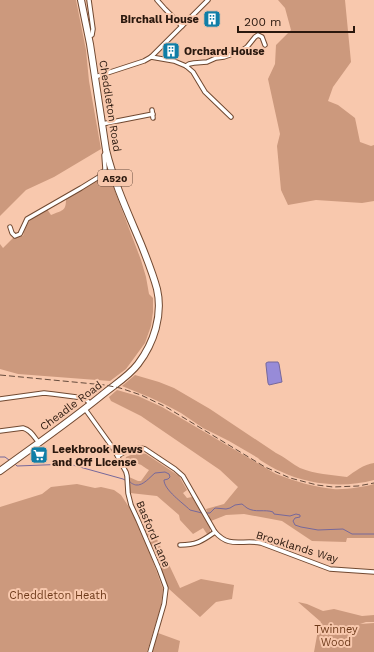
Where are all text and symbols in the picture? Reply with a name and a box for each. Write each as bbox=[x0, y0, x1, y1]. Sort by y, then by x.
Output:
scale bar bbox=[238, 8, 354, 34]
building icon: Birchall House bbox=[202, 9, 222, 29]
place label: Birchall House bbox=[120, 13, 199, 26]
text: 200 m bbox=[244, 15, 281, 29]
building icon: Orchard House bbox=[161, 41, 181, 61]
place label: Orchard House bbox=[184, 45, 265, 58]
street label: Cheddleton Road bbox=[96, 59, 124, 153]
road number: A520 bbox=[98, 170, 132, 186]
street label: Cheadle Road bbox=[37, 378, 105, 434]
place label: Leekbrook News and Off License bbox=[52, 443, 143, 469]
supermarket icon: Leekbrook News and Off License bbox=[29, 445, 49, 465]
street label: Basford Lane bbox=[133, 499, 173, 569]
street label: Brooklands Way bbox=[254, 528, 340, 566]
park label: Cheddleton Heath bbox=[9, 589, 107, 602]
park label: Twinney Wood bbox=[314, 623, 358, 649]

